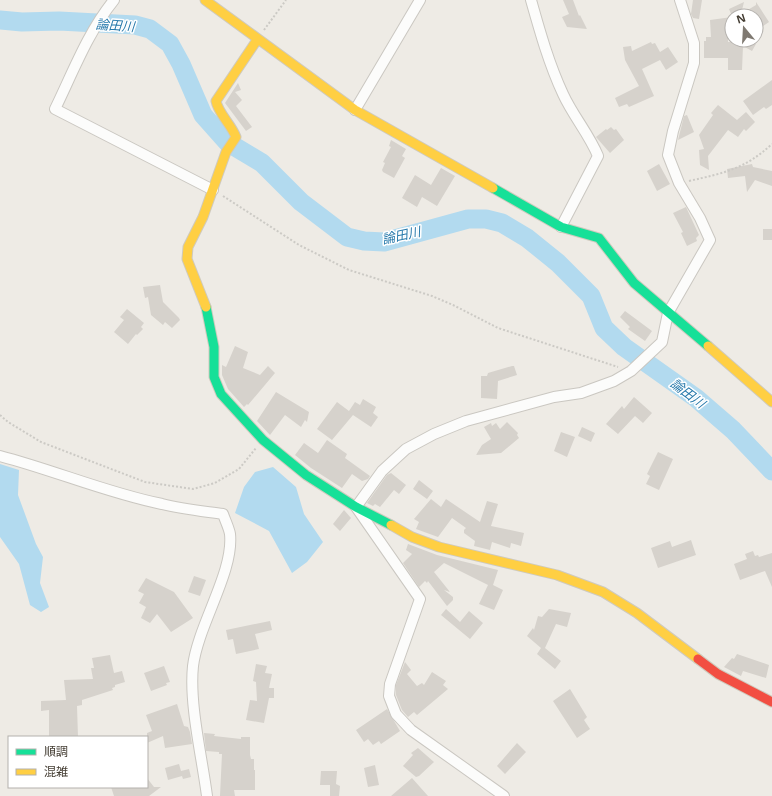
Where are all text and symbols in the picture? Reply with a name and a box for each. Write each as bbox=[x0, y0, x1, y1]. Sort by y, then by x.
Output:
north arrow bbox=[724, 8, 764, 48]
text: N bbox=[734, 9, 747, 27]
water label: 論田川 bbox=[95, 15, 137, 35]
water label: 論田川 bbox=[380, 222, 424, 248]
water label: 論田川 bbox=[667, 374, 711, 413]
legend bbox=[8, 736, 148, 788]
text: 順調 bbox=[44, 743, 68, 760]
text: 混雑 bbox=[44, 763, 68, 780]

